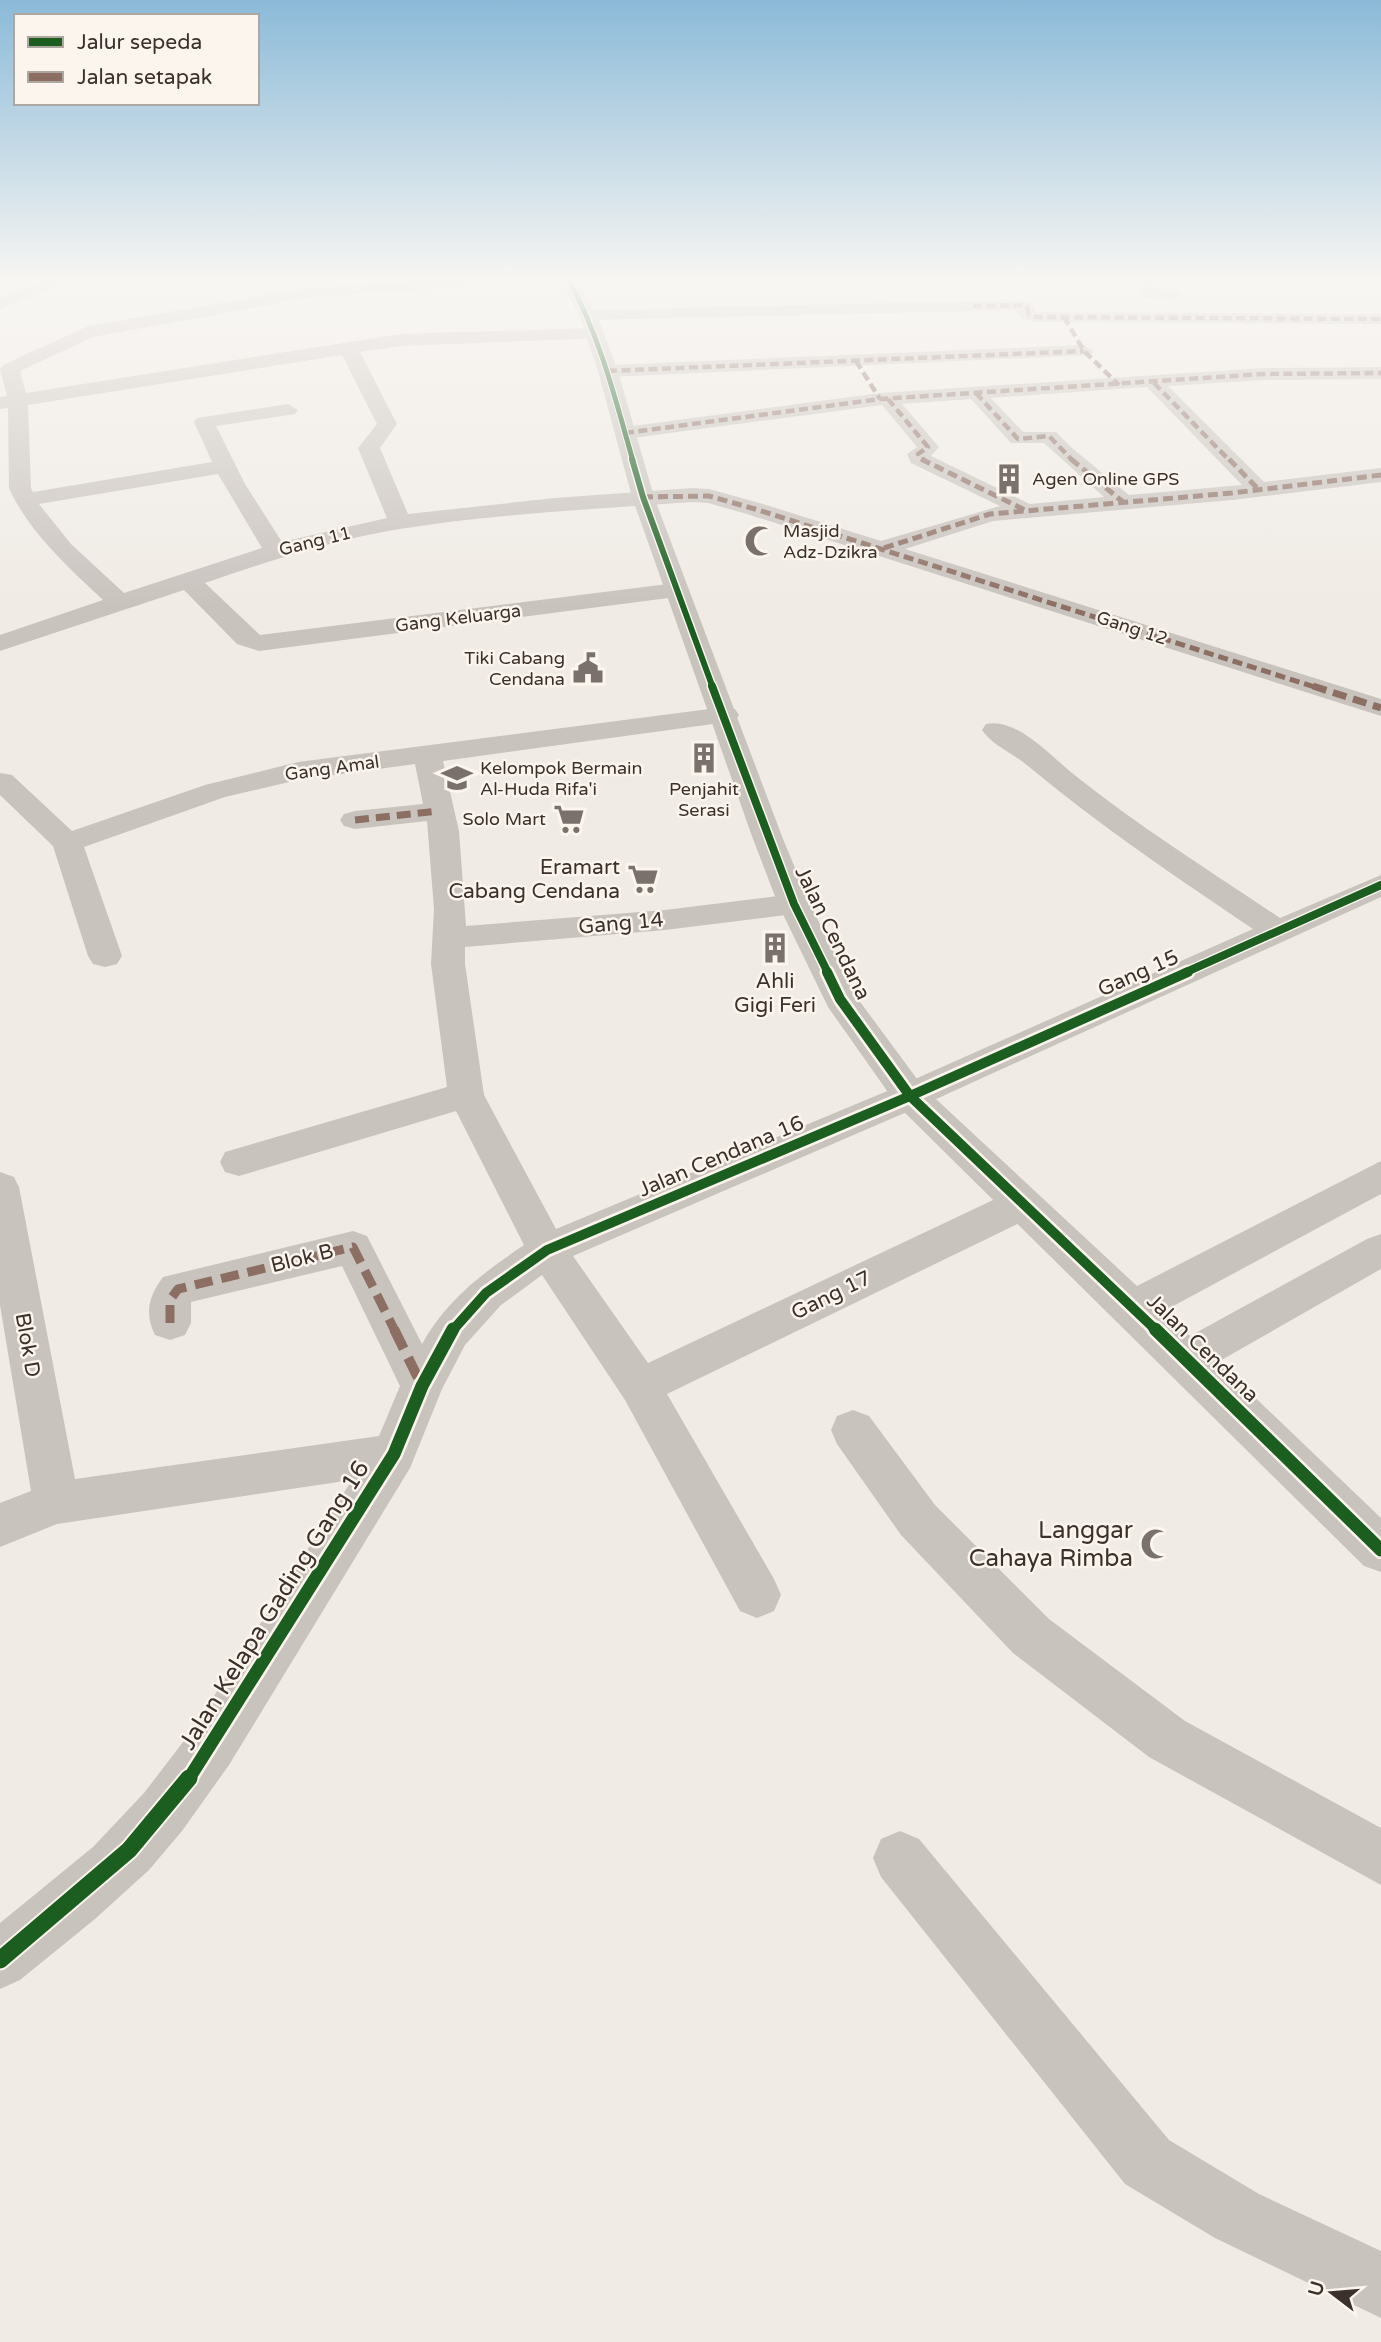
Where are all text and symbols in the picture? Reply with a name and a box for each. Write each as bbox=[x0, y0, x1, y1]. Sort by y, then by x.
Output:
legend bbox=[14, 14, 259, 105]
text: Jalur sepeda bbox=[77, 30, 202, 55]
text: Jalan setapak bbox=[77, 65, 212, 90]
building icon: Agen Online GPS bbox=[992, 462, 1026, 496]
place label: Agen Online GPS bbox=[1032, 468, 1179, 490]
place label: Masjid Adz-Dzikra bbox=[783, 520, 878, 563]
street label: Gang 11 bbox=[277, 521, 353, 561]
mosque icon: Masjid Adz-Dzikra bbox=[743, 524, 777, 558]
street label: Gang Keluarga bbox=[394, 599, 522, 637]
street label: Gang 12 bbox=[1094, 606, 1170, 650]
place label: Tiki Cabang Cendana bbox=[464, 647, 565, 690]
public building icon: Tiki Cabang Cendana bbox=[571, 651, 605, 685]
building icon: Penjahit Serasi bbox=[687, 741, 721, 775]
street label: Gang Amal bbox=[283, 750, 381, 786]
place label: Kelompok Bermain Al-Huda Rifa'i bbox=[480, 757, 643, 800]
school or university icon: Kelompok Bermain Al-Huda Rifa'i bbox=[440, 761, 474, 795]
place label: Penjahit Serasi bbox=[669, 778, 739, 821]
supermarket icon: Solo Mart bbox=[552, 802, 586, 836]
place label: Solo Mart bbox=[463, 808, 546, 830]
place label: Eramart Cabang Cendana bbox=[448, 855, 620, 904]
supermarket icon: Eramart Cabang Cendana bbox=[626, 862, 660, 896]
street label: Jalan Cendana bbox=[789, 862, 876, 1004]
street label: Gang 14 bbox=[577, 907, 665, 940]
building icon: Ahli Gigi Feri bbox=[758, 931, 792, 965]
street label: Gang 15 bbox=[1094, 945, 1182, 1002]
place label: Ahli Gigi Feri bbox=[734, 969, 816, 1018]
street label: Jalan Cendana 16 bbox=[635, 1110, 808, 1203]
street label: Blok B bbox=[268, 1239, 336, 1278]
street label: Gang 17 bbox=[787, 1265, 875, 1325]
street label: Jalan Cendana bbox=[1142, 1289, 1264, 1408]
street label: Blok D bbox=[10, 1311, 45, 1379]
street label: Jalan Kelapa Gading Gang 16 bbox=[173, 1455, 376, 1755]
place label: Langgar Cahaya Rimba bbox=[969, 1516, 1134, 1573]
mosque icon: Langgar Cahaya Rimba bbox=[1139, 1527, 1173, 1561]
north arrow bbox=[1297, 2258, 1367, 2328]
text: U bbox=[1304, 2279, 1329, 2299]

